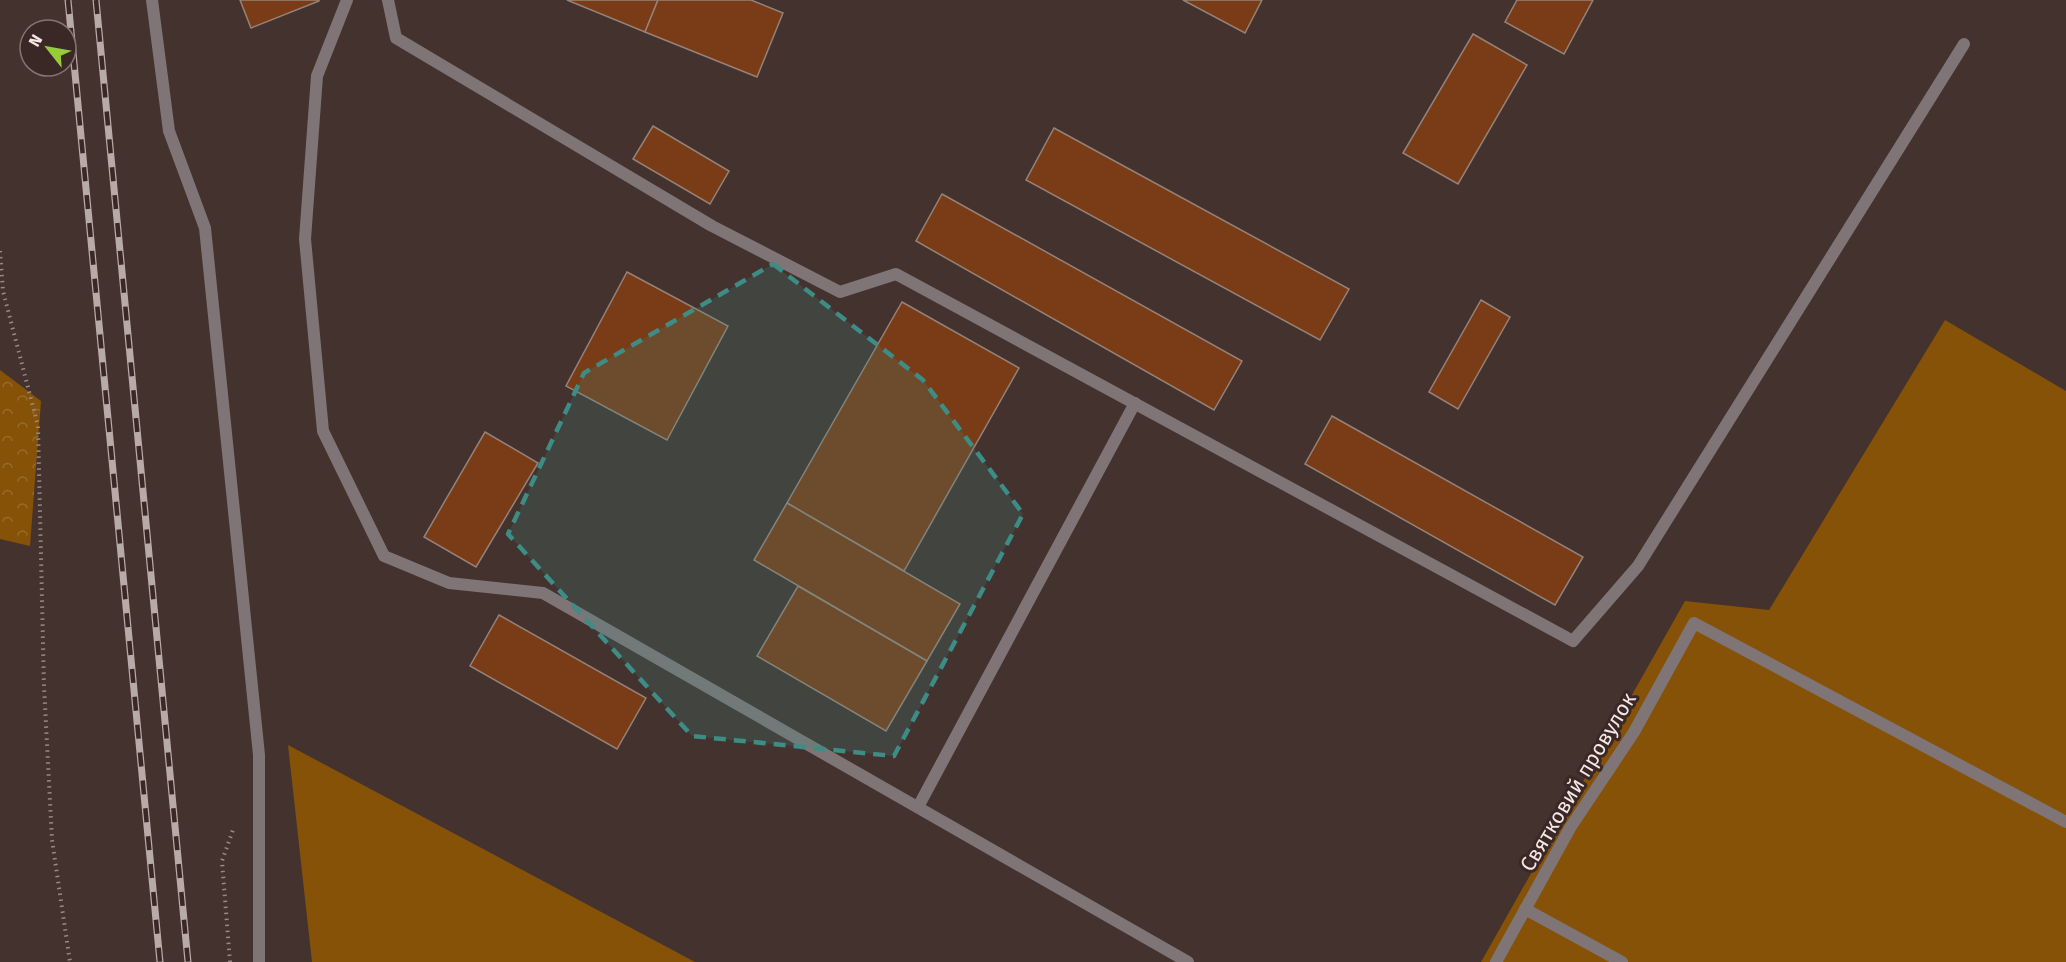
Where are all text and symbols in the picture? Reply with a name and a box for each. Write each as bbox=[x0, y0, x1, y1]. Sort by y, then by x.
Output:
north arrow bbox=[18, 18, 78, 78]
text: N bbox=[25, 31, 46, 50]
street label: Святковий провулок bbox=[1514, 688, 1642, 876]

